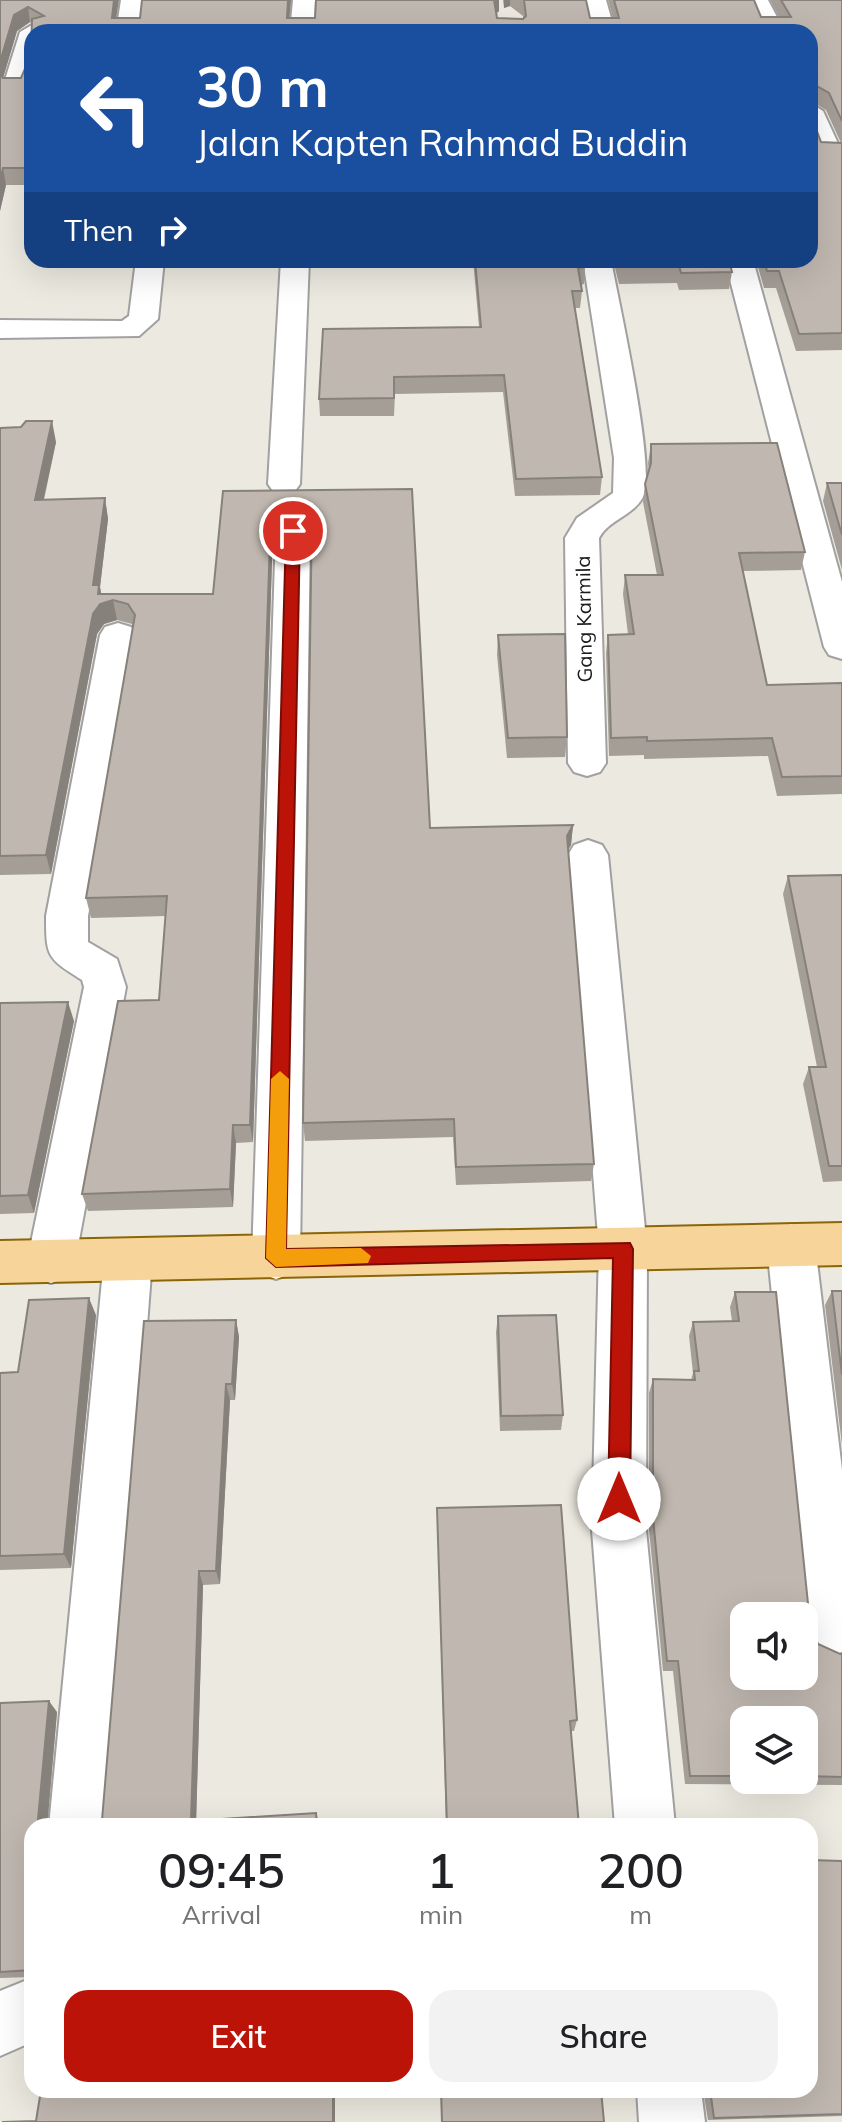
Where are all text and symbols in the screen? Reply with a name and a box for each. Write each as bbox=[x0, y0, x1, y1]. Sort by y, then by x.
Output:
text: 30 m bbox=[196, 51, 329, 121]
icon: left bbox=[64, 56, 168, 160]
text: Jalan Kapten Rahmad Buddin bbox=[196, 120, 688, 165]
icon: right bbox=[150, 208, 194, 252]
text: Then bbox=[64, 211, 134, 249]
pin bbox=[259, 497, 327, 565]
icon: arrive bbox=[271, 509, 315, 553]
street label: Gang Karmila bbox=[570, 555, 597, 683]
position arrow bbox=[577, 1457, 661, 1541]
map controls bbox=[730, 1602, 818, 1794]
button: sound bbox=[730, 1602, 818, 1690]
button: layers bbox=[730, 1706, 818, 1794]
text: 09:45 bbox=[158, 1840, 285, 1900]
text: 1 bbox=[427, 1840, 455, 1900]
text: 200 bbox=[597, 1840, 684, 1900]
text: Arrival bbox=[182, 1898, 261, 1931]
text: min bbox=[419, 1898, 463, 1931]
text: m bbox=[629, 1898, 652, 1931]
button: Exit bbox=[64, 1990, 413, 2082]
button: Share bbox=[429, 1990, 778, 2082]

